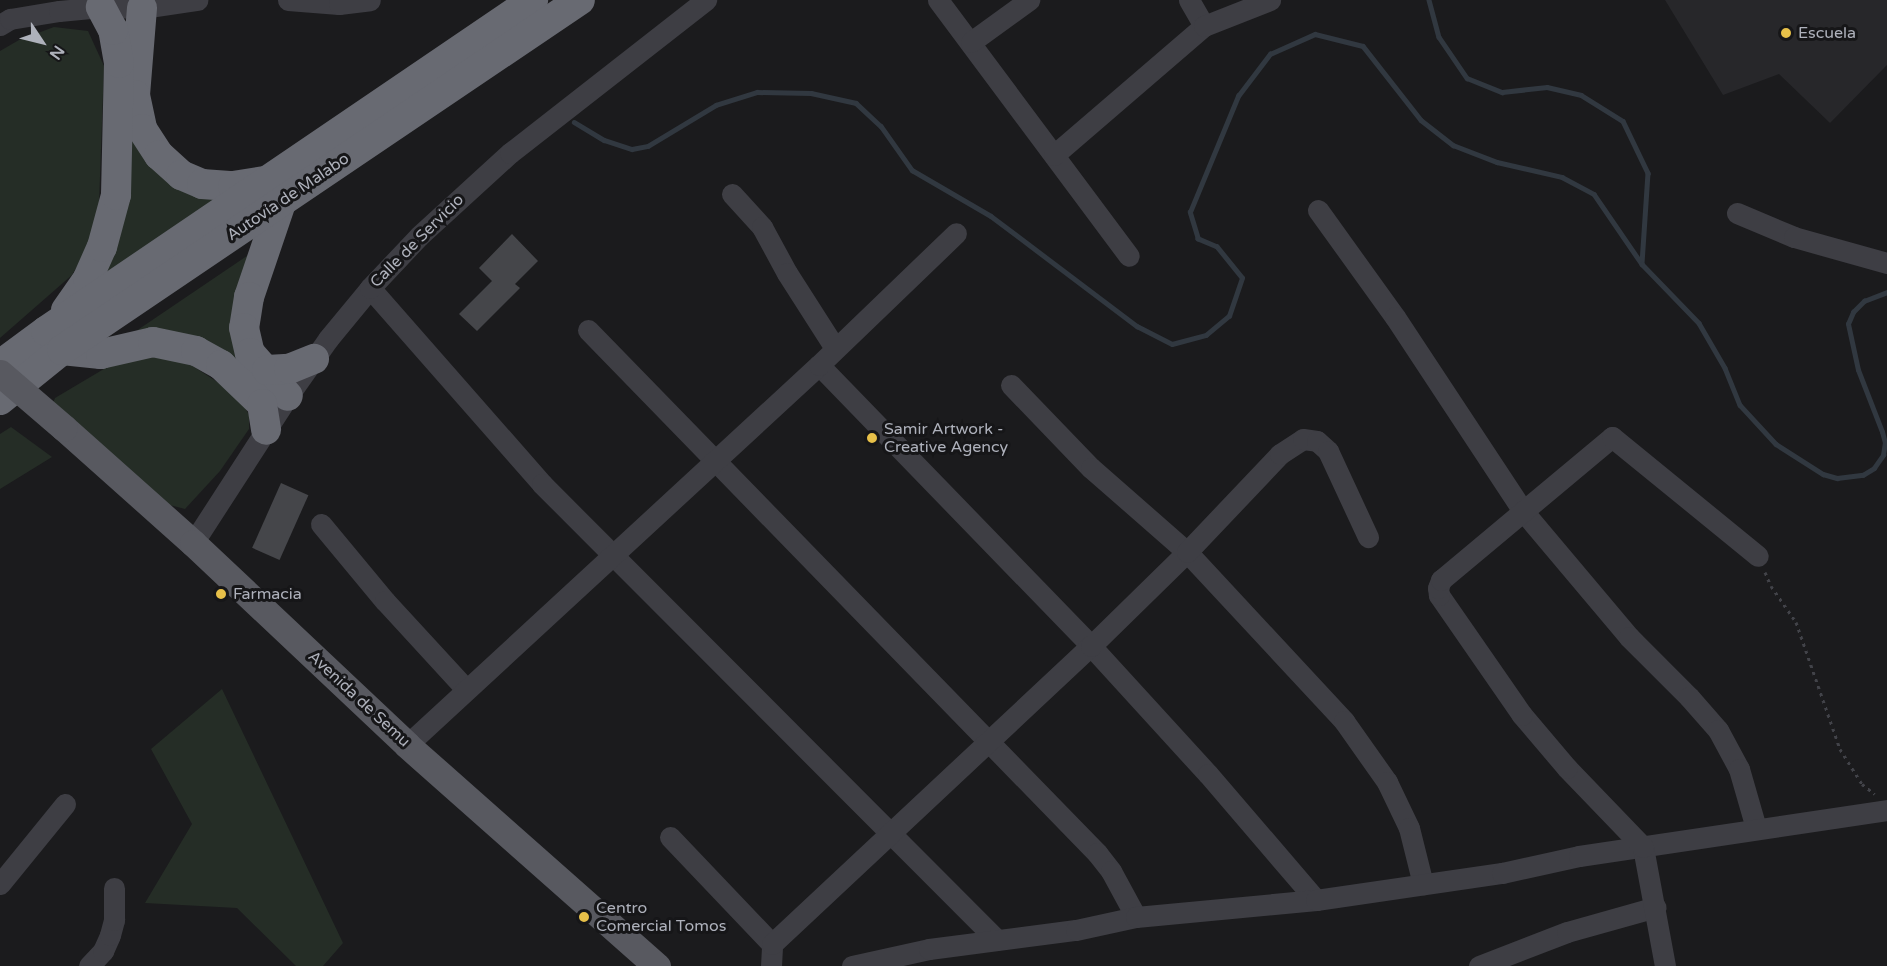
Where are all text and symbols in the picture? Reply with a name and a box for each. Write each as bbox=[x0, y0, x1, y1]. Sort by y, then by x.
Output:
north arrow bbox=[12, 12, 72, 72]
place label: Escuela bbox=[1798, 23, 1856, 43]
marker: Escuela bbox=[1779, 26, 1793, 40]
text: N bbox=[45, 41, 69, 63]
street label: Autovía de Malabo bbox=[223, 149, 353, 245]
street label: Calle de Servicio bbox=[366, 190, 468, 292]
place label: Samir Artwork - Creative Agency bbox=[884, 419, 1008, 457]
marker: Samir Artwork - Creative Agency bbox=[865, 431, 879, 445]
place label: Farmacia bbox=[233, 584, 302, 604]
marker: Farmacia bbox=[214, 587, 228, 601]
street label: Avenida de Semu bbox=[304, 647, 414, 751]
place label: Centro Comercial Tomos bbox=[596, 898, 726, 936]
marker: Centro Comercial Tomos bbox=[577, 910, 591, 924]

